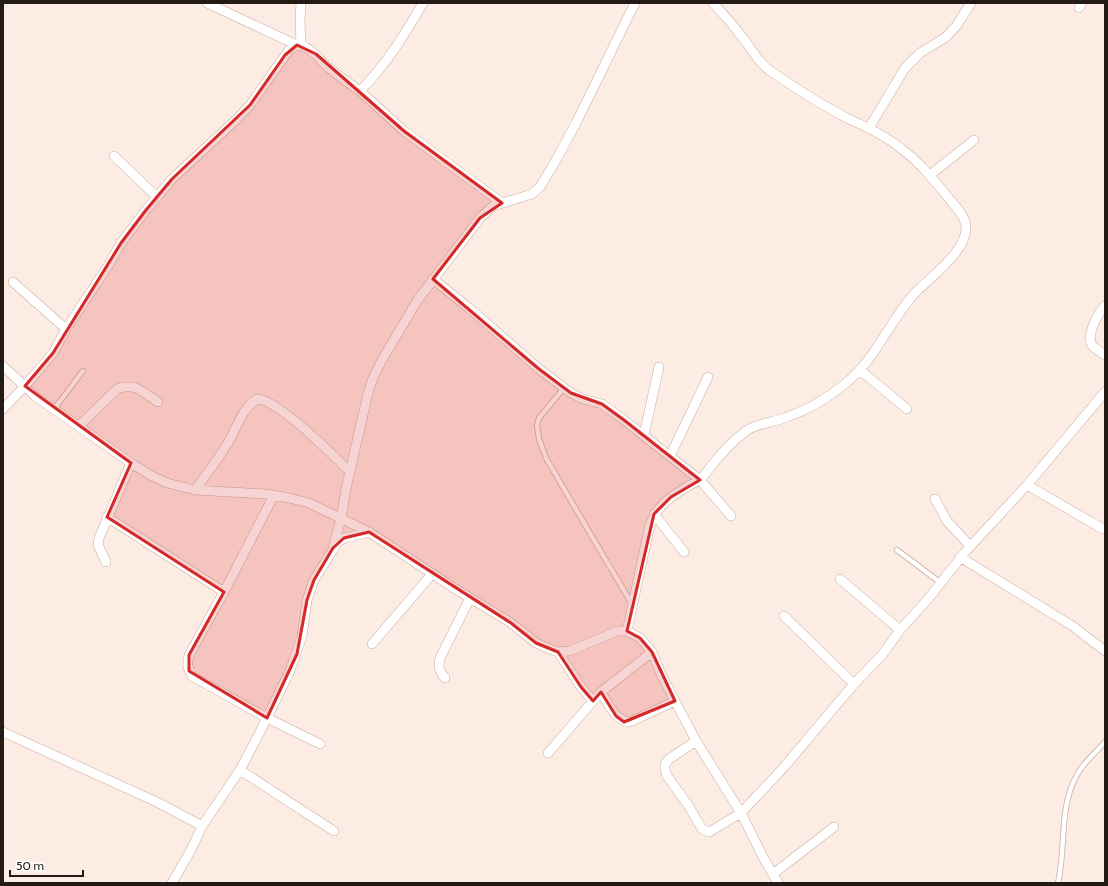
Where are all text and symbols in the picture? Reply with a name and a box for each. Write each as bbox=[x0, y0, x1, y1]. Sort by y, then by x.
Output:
scale bar bbox=[10, 852, 83, 878]
text: 50 m bbox=[16, 858, 44, 873]

